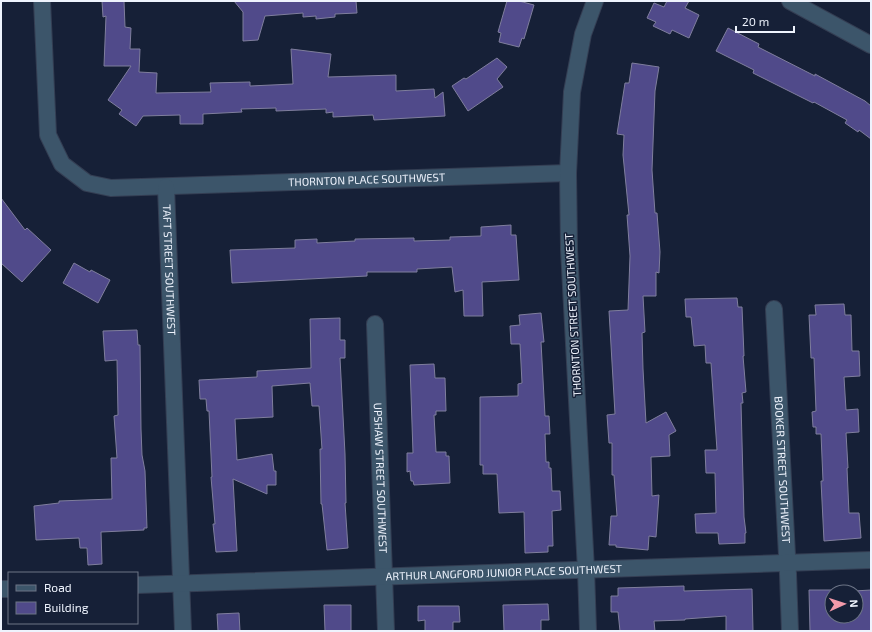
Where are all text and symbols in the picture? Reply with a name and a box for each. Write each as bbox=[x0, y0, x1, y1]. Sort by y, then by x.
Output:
scale bar bbox=[736, 8, 794, 34]
text: 20 m bbox=[742, 14, 769, 28]
street label: THORNTON PLACE SOUTHWEST bbox=[288, 170, 446, 188]
street label: TAFT STREET SOUTHWEST bbox=[161, 204, 179, 336]
street label: THORNTON STREET SOUTHWEST bbox=[562, 232, 583, 397]
street label: BOOKER STREET SOUTHWEST bbox=[773, 396, 793, 544]
street label: UPSHAW STREET SOUTHWEST bbox=[372, 402, 390, 554]
street label: ARTHUR LANGFORD JUNIOR PLACE SOUTHWEST bbox=[385, 561, 623, 583]
legend bbox=[8, 572, 138, 624]
text: Road bbox=[44, 580, 72, 594]
north arrow bbox=[824, 584, 864, 624]
text: N bbox=[848, 599, 861, 608]
text: Building bbox=[44, 600, 89, 614]

